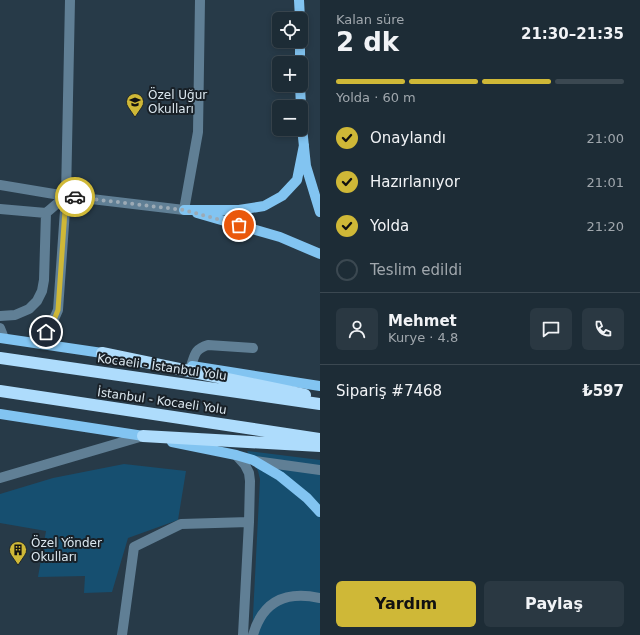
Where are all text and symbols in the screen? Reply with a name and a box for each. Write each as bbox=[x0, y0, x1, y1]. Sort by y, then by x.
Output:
map controls bbox=[272, 12, 308, 136]
button: locate bbox=[272, 12, 308, 48]
text: Kalan süre bbox=[336, 12, 404, 27]
text: 21:30–21:35 bbox=[521, 25, 624, 43]
text: 2 dk bbox=[336, 27, 399, 57]
button: + bbox=[272, 56, 308, 92]
place label: Özel Uğur Okulları bbox=[148, 86, 207, 116]
text: Yolda · 60 m bbox=[336, 90, 416, 105]
school or university icon: Özel Uğur Okulları bbox=[125, 92, 145, 117]
button: − bbox=[272, 100, 308, 136]
icon: check bbox=[336, 127, 358, 149]
text: Onaylandı bbox=[370, 129, 446, 147]
text: 21:00 bbox=[587, 131, 624, 146]
icon: check bbox=[336, 171, 358, 193]
text: Hazırlanıyor bbox=[370, 173, 460, 191]
text: 21:01 bbox=[587, 175, 624, 190]
courier bbox=[55, 177, 95, 217]
icon: car bbox=[64, 186, 86, 208]
pin bbox=[222, 208, 256, 242]
icon: bag bbox=[228, 214, 250, 236]
icon: check bbox=[336, 215, 358, 237]
text: Yolda bbox=[370, 217, 409, 235]
text: 21:20 bbox=[587, 219, 624, 234]
text: Teslim edildi bbox=[370, 261, 462, 279]
button: person bbox=[336, 308, 378, 350]
button: chat bbox=[530, 308, 572, 350]
button: phone bbox=[582, 308, 624, 350]
text: Mehmet bbox=[388, 312, 457, 330]
pin bbox=[29, 315, 63, 349]
icon: home bbox=[35, 321, 57, 343]
text: Kurye · 4.8 bbox=[388, 330, 458, 345]
street label: Kocaeli - İstanbul Yolu bbox=[96, 350, 228, 383]
text: Sipariş #7468 bbox=[336, 382, 442, 400]
text: ₺597 bbox=[582, 382, 624, 400]
street label: İstanbul - Kocaeli Yolu bbox=[96, 384, 228, 417]
place label: Özel Yönder Okulları bbox=[31, 534, 102, 564]
building icon: Özel Yönder Okulları bbox=[8, 540, 28, 565]
button: Yardım bbox=[336, 581, 476, 627]
button: Paylaş bbox=[484, 581, 624, 627]

